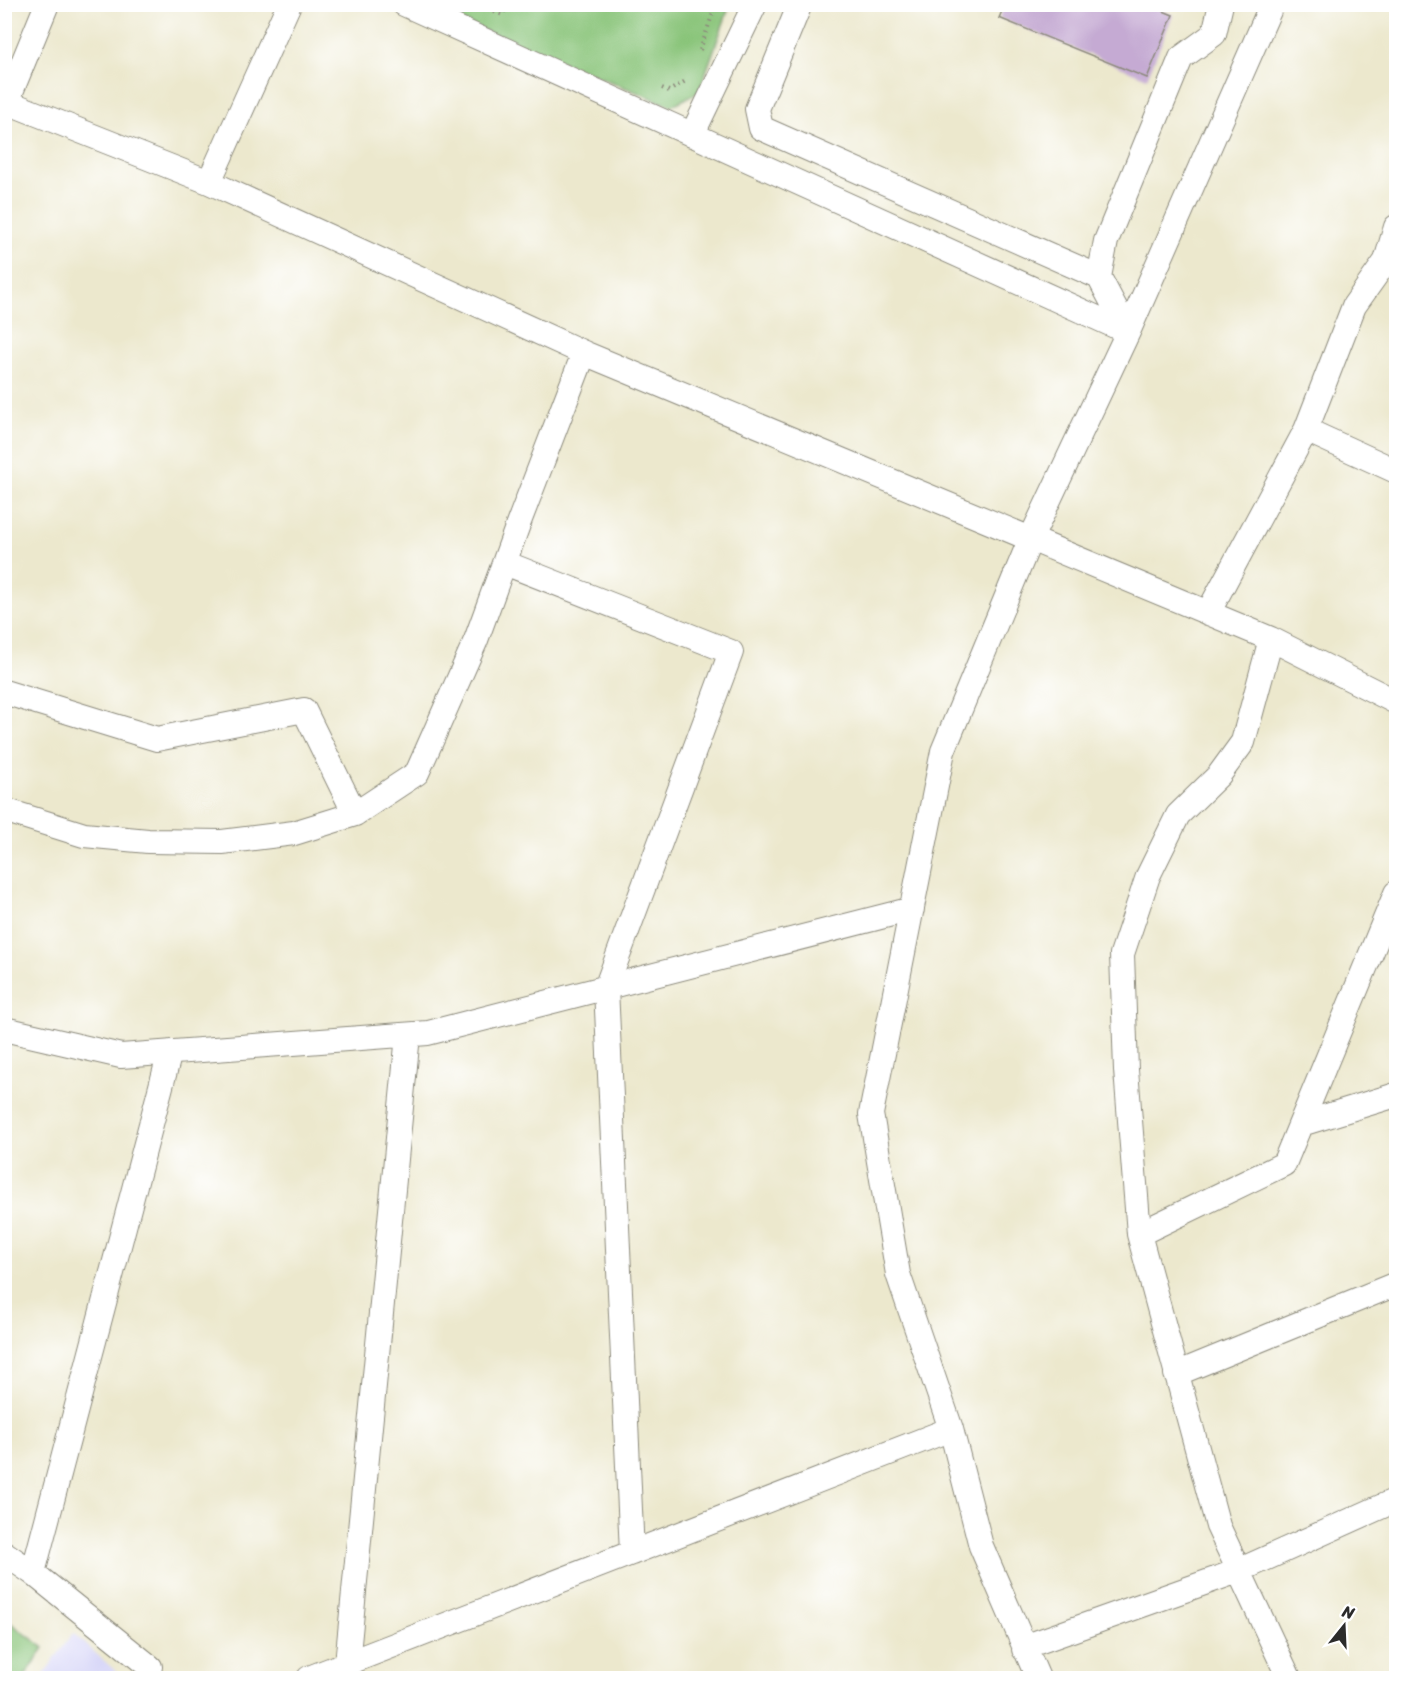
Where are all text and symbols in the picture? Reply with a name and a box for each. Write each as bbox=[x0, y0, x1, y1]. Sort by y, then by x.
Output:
north arrow bbox=[1314, 1596, 1374, 1656]
text: N bbox=[1338, 1596, 1359, 1628]

